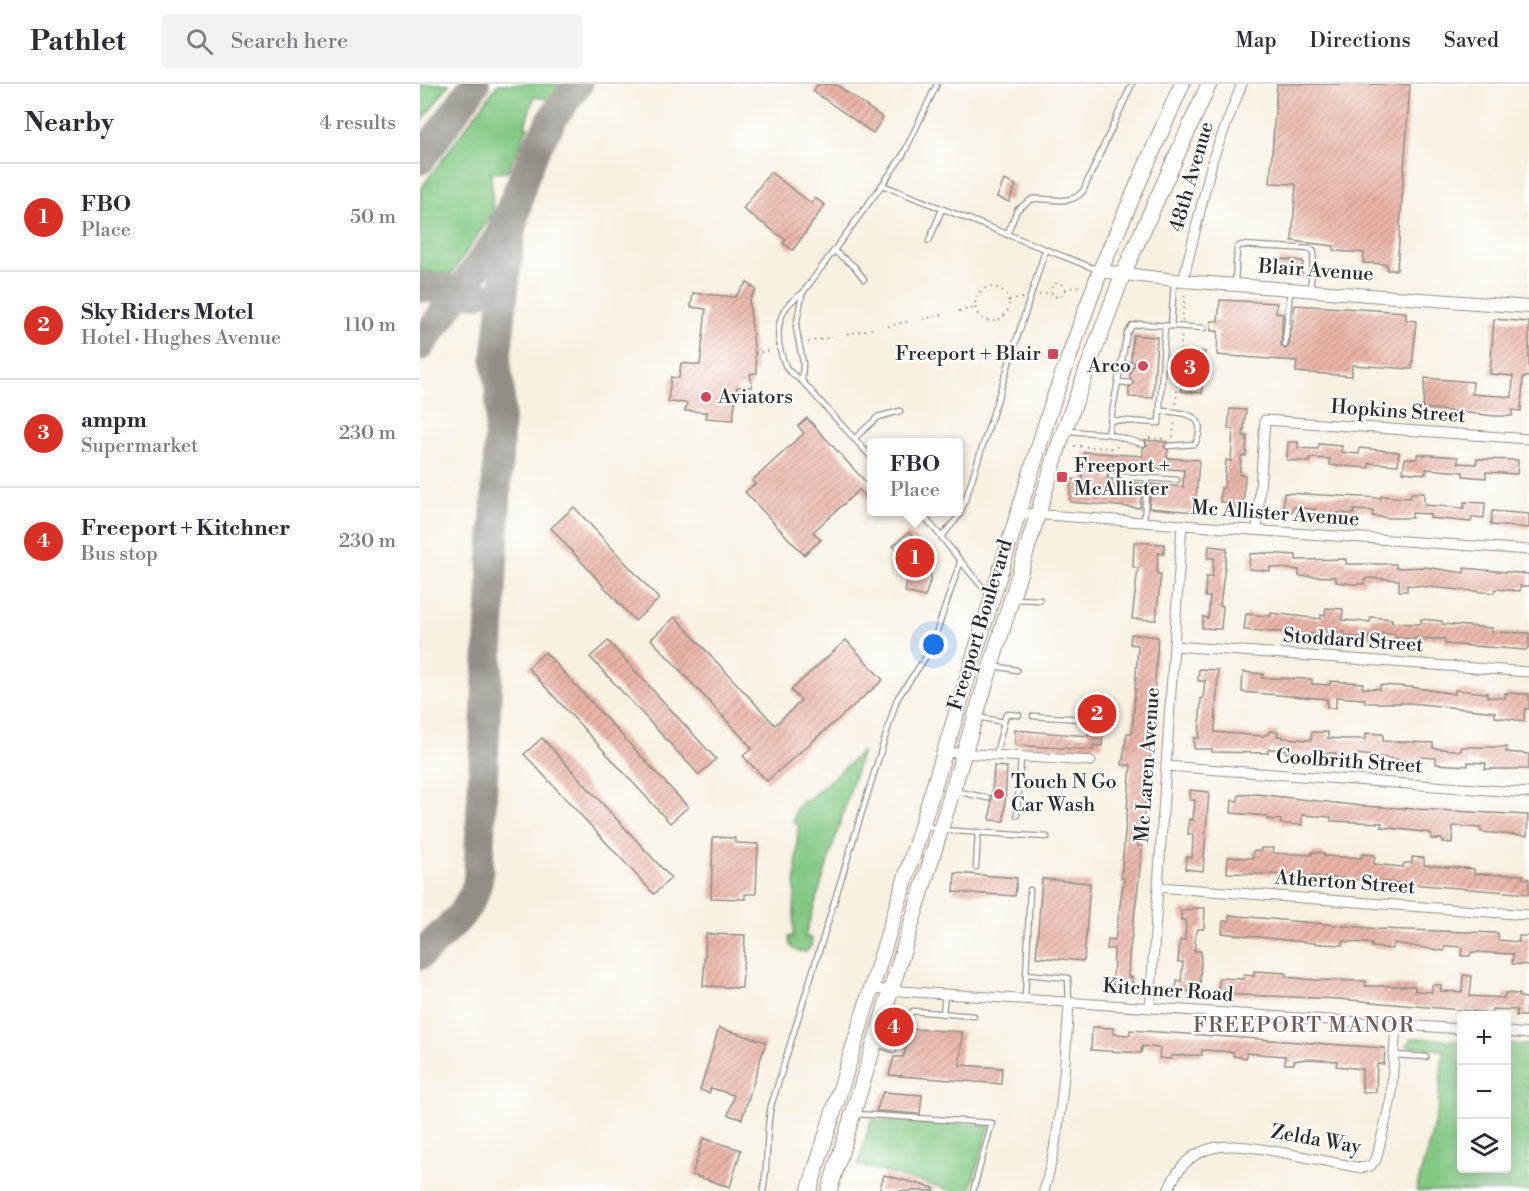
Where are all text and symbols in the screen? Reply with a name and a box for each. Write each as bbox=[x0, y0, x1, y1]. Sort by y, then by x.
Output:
search box bbox=[162, 14, 582, 68]
text: Pathlet bbox=[30, 24, 126, 59]
icon: search bbox=[183, 25, 216, 58]
text: Search here bbox=[231, 28, 348, 55]
text: Map bbox=[1235, 28, 1277, 54]
text: Directions bbox=[1310, 28, 1411, 54]
text: Saved bbox=[1444, 28, 1499, 54]
text: Nearby bbox=[24, 107, 114, 139]
text: 4 results bbox=[319, 111, 396, 136]
street label: 48th Avenue bbox=[1164, 119, 1220, 235]
text: FBO bbox=[81, 191, 131, 218]
text: 1 bbox=[39, 205, 48, 230]
text: 50 m bbox=[350, 205, 396, 230]
text: Place bbox=[81, 218, 131, 243]
street label: Blair Avenue bbox=[1257, 254, 1374, 287]
text: Sky Riders Motel bbox=[81, 299, 254, 326]
text: 2 bbox=[37, 313, 50, 338]
text: 110 m bbox=[344, 313, 396, 338]
text: Hotel · Hughes Avenue bbox=[81, 326, 281, 351]
place label: Freeport + Blair bbox=[895, 342, 1041, 367]
pin: 3 bbox=[1170, 346, 1210, 390]
marker: Freeport + Blair bbox=[1046, 347, 1060, 361]
place label: Arco bbox=[1087, 354, 1131, 379]
marker: Arco bbox=[1136, 359, 1150, 373]
place label: Aviators bbox=[717, 385, 793, 410]
marker: Aviators bbox=[699, 390, 713, 404]
street label: Hopkins Street bbox=[1330, 395, 1466, 429]
text: ampm bbox=[81, 407, 147, 434]
text: 3 bbox=[37, 421, 50, 446]
text: 230 m bbox=[339, 421, 396, 446]
text: Supermarket bbox=[81, 434, 198, 459]
popup bbox=[867, 438, 963, 516]
text: FBO bbox=[890, 451, 940, 478]
place label: Freeport + McAllister bbox=[1074, 454, 1170, 502]
marker: Freeport + McAllister bbox=[1055, 470, 1069, 484]
text: Place bbox=[890, 478, 940, 503]
street label: Mc Allister Avenue bbox=[1190, 496, 1360, 532]
text: Freeport + Kitchner bbox=[81, 515, 290, 542]
text: 4 bbox=[37, 529, 50, 554]
text: 230 m bbox=[339, 529, 396, 554]
pin: 1 bbox=[896, 536, 934, 580]
street label: Freeport Boulevard bbox=[943, 536, 1019, 713]
text: Bus stop bbox=[81, 542, 158, 567]
street label: Stoddard Street bbox=[1282, 624, 1424, 658]
your location bbox=[919, 630, 948, 659]
street label: Mc Laren Avenue bbox=[1130, 686, 1166, 844]
pin: 2 bbox=[1078, 692, 1116, 736]
street label: Coolbrith Street bbox=[1275, 744, 1423, 780]
place label: Touch N Go Car Wash bbox=[1011, 770, 1117, 818]
marker: Touch N Go Car Wash bbox=[992, 787, 1006, 801]
street label: Atherton Street bbox=[1273, 866, 1416, 900]
street label: Kitchner Road bbox=[1102, 974, 1235, 1008]
pin: 4 bbox=[874, 1004, 914, 1050]
map controls bbox=[1457, 1011, 1511, 1173]
button: + bbox=[1457, 1011, 1511, 1065]
district label: FREEPORT MANOR bbox=[1193, 1013, 1415, 1039]
button: − bbox=[1457, 1065, 1511, 1119]
button: layers bbox=[1457, 1119, 1511, 1173]
street label: Zelda Way bbox=[1269, 1120, 1363, 1160]

